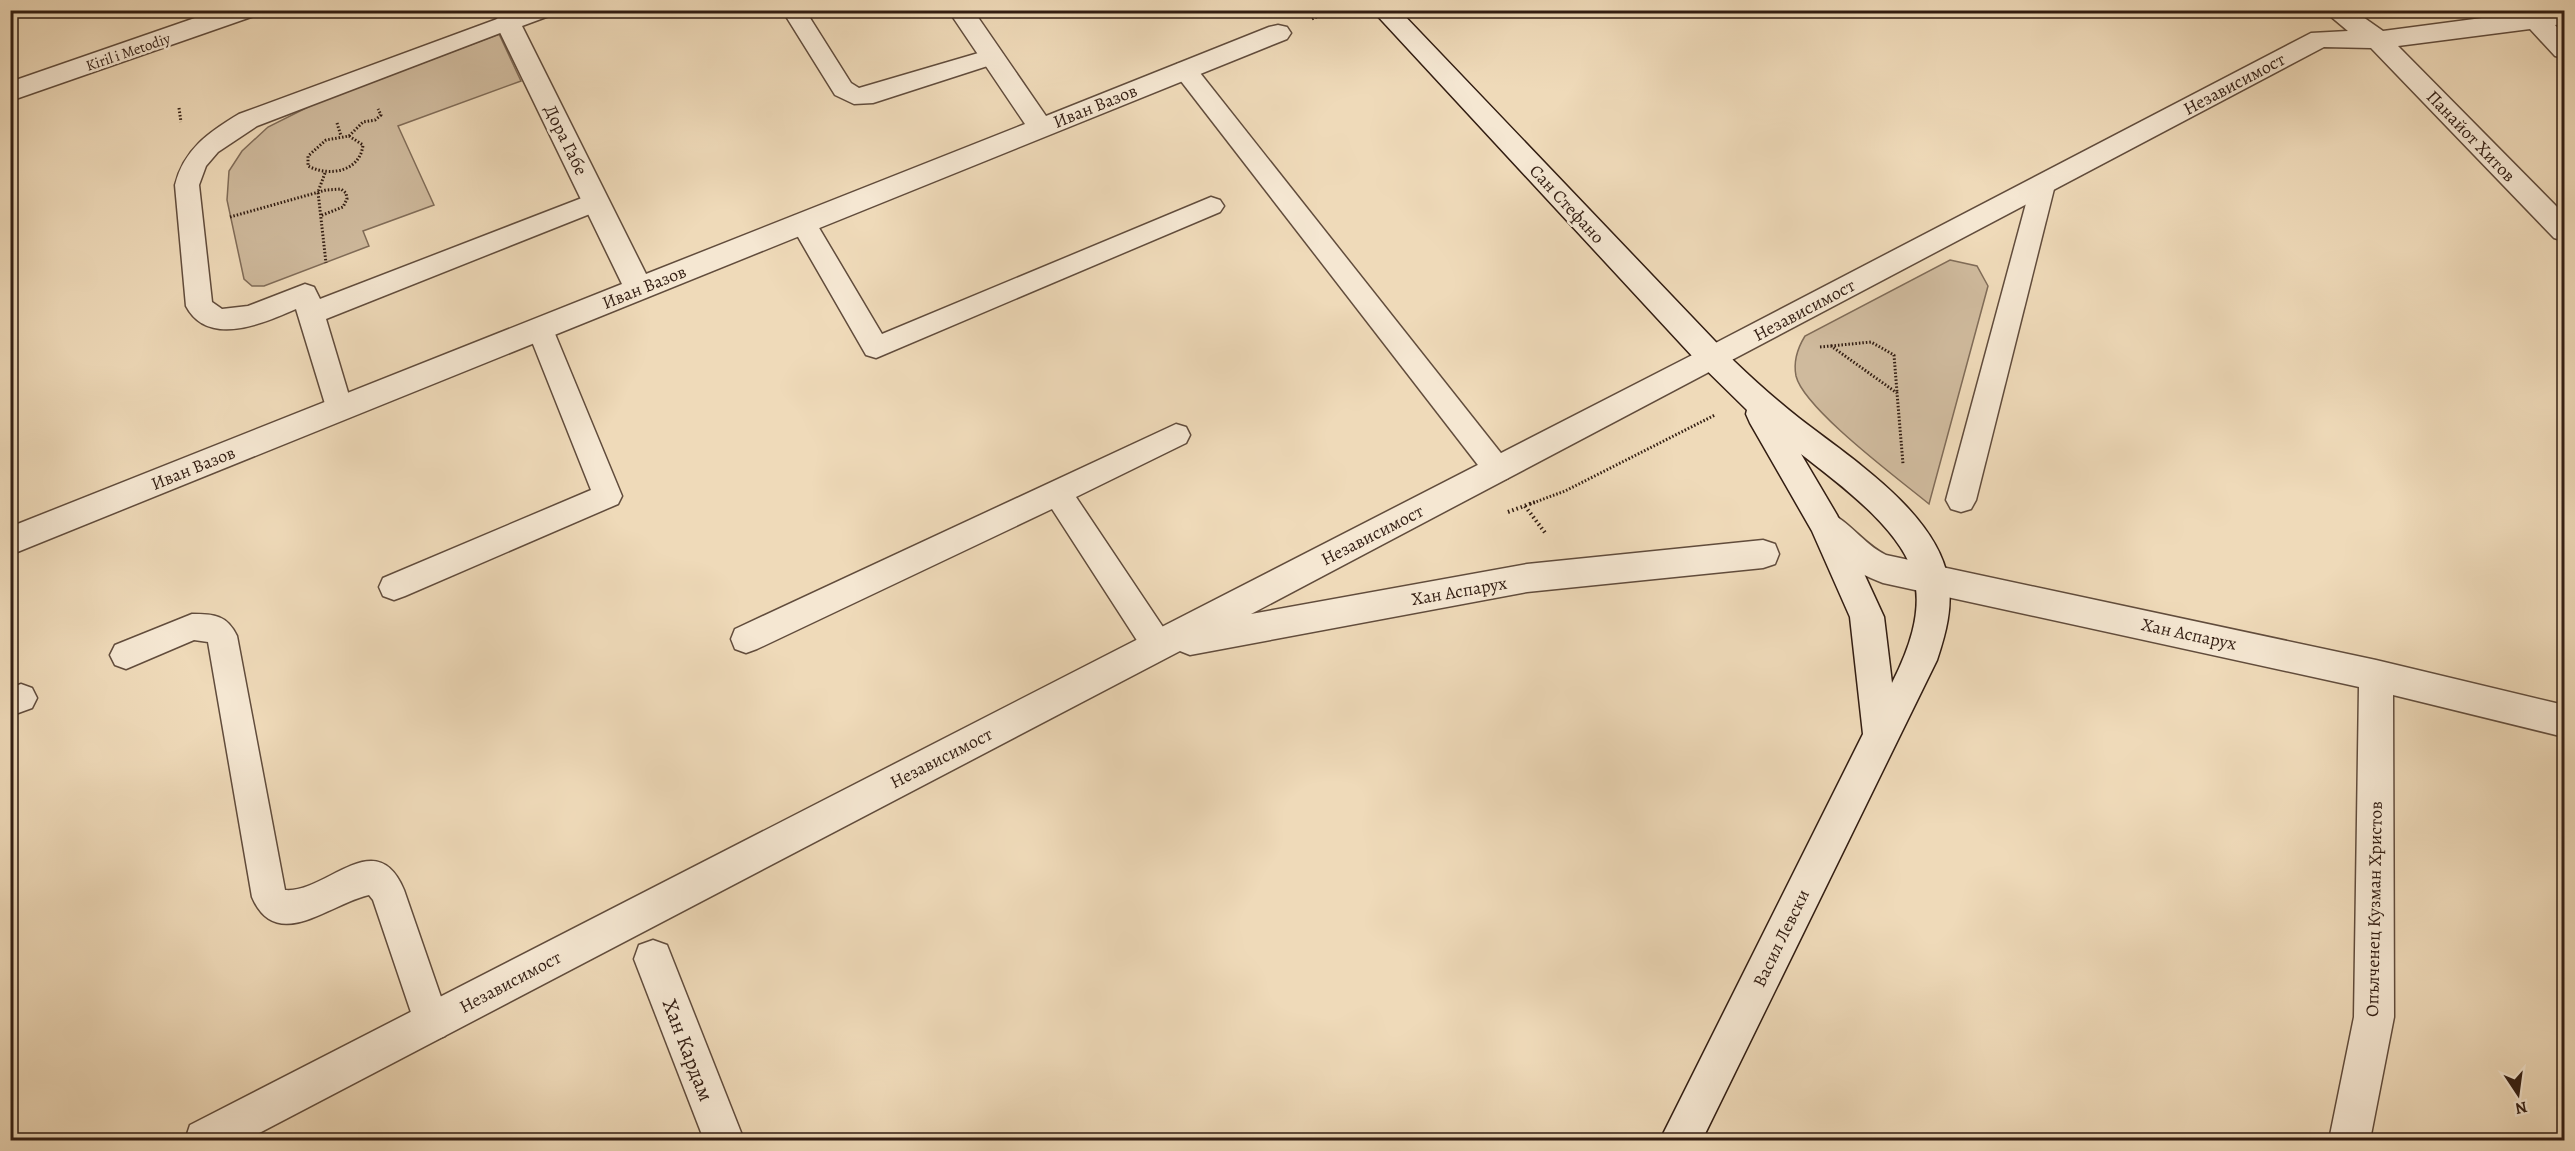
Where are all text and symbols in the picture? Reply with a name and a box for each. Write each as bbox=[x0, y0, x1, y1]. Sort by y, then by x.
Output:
street label: Kiril i Metodiy bbox=[83, 28, 173, 76]
street label: Независимост bbox=[2179, 47, 2289, 121]
street label: Иван Вазов bbox=[1049, 78, 1141, 134]
street label: Панайот Хитов bbox=[2421, 85, 2521, 187]
street label: Дора Габе bbox=[539, 101, 593, 179]
street label: Сан Стефано bbox=[1524, 159, 1610, 249]
street label: Иван Вазов bbox=[598, 259, 690, 315]
street label: Независимост bbox=[1749, 273, 1859, 347]
street label: Иван Вазов bbox=[147, 440, 239, 496]
street label: Независимост bbox=[1317, 499, 1427, 571]
street label: Хан Аспарух bbox=[1409, 571, 1509, 611]
street label: Хан Аспарух bbox=[2139, 612, 2239, 656]
street label: Независимост bbox=[886, 722, 996, 794]
street label: Опълченец Кузман Христов bbox=[2360, 801, 2388, 1017]
street label: Васил Левски bbox=[1747, 885, 1815, 991]
street label: Независимост bbox=[455, 945, 565, 1019]
street label: Хан Кардам bbox=[656, 995, 720, 1105]
north arrow bbox=[2488, 1064, 2548, 1124]
text: N bbox=[2513, 1096, 2529, 1120]

